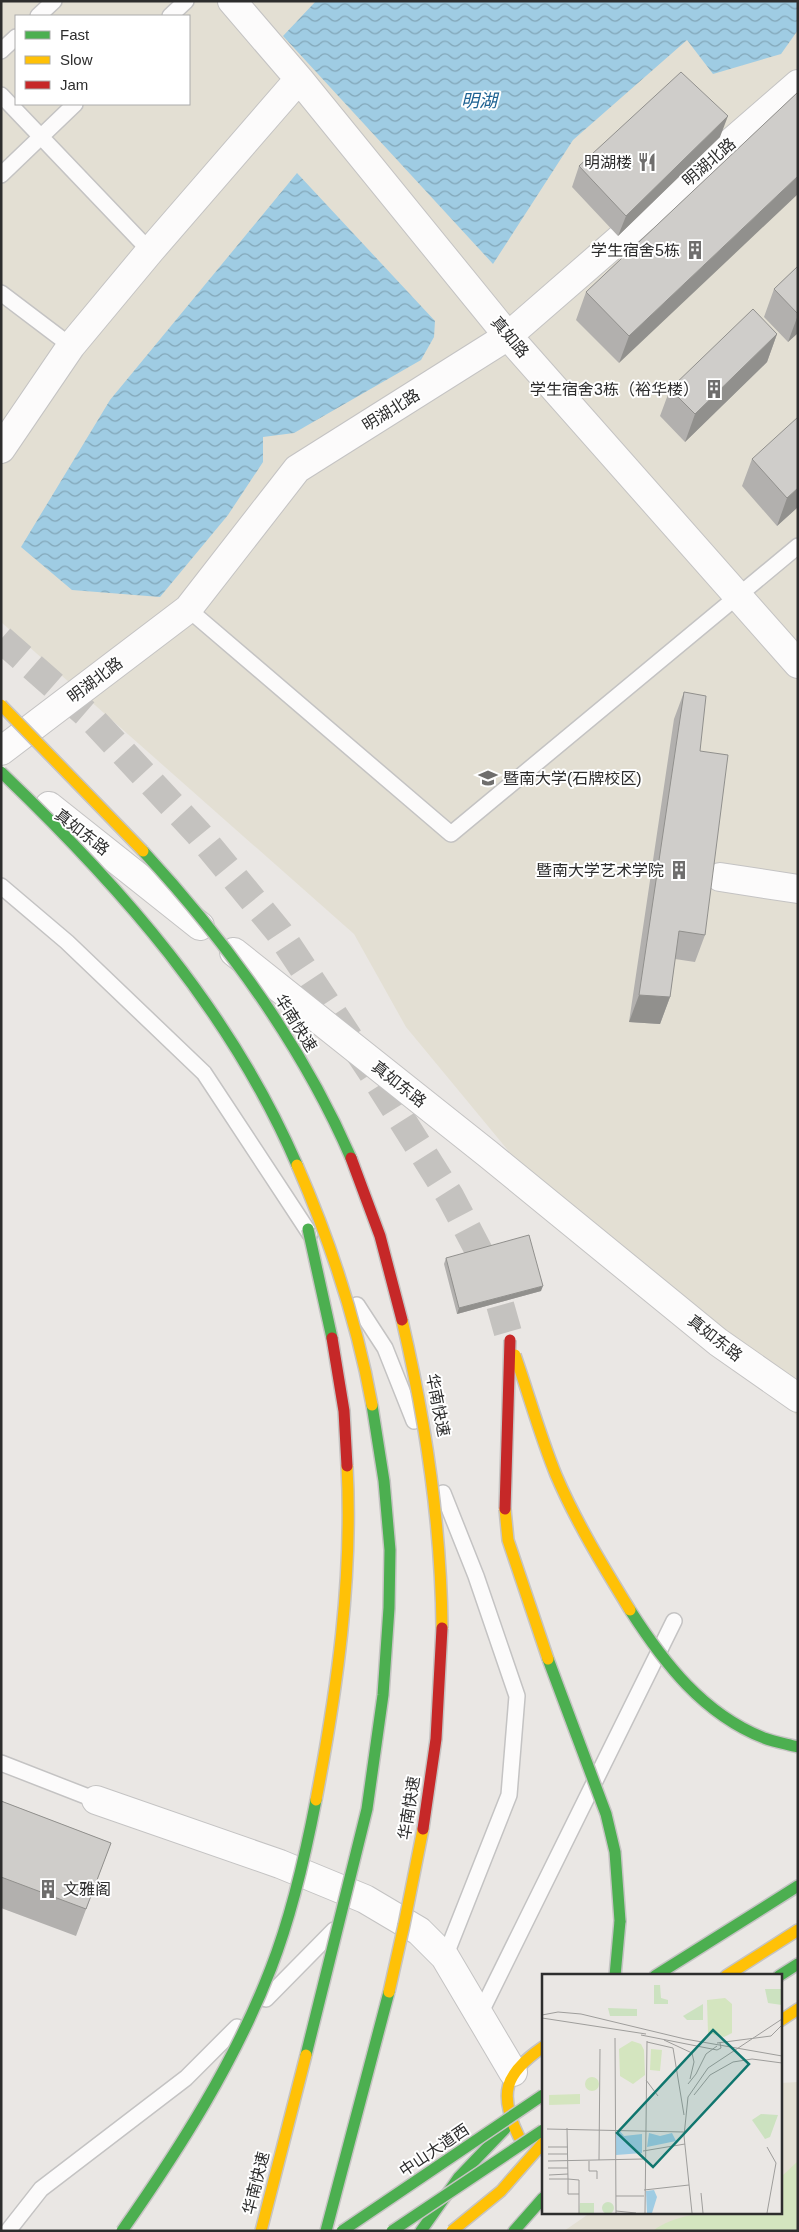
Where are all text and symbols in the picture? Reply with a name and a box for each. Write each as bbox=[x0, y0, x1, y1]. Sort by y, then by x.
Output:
legend bbox=[15, 15, 190, 105]
text: Fast bbox=[60, 26, 90, 43]
text: Slow bbox=[60, 51, 93, 68]
text: Jam bbox=[60, 76, 88, 93]
water label: 明湖 bbox=[461, 91, 500, 111]
street label: 明湖北路 bbox=[679, 135, 739, 189]
restaurant icon: 明湖楼 bbox=[636, 151, 658, 173]
place label: 明湖楼 bbox=[584, 154, 632, 171]
building icon: 学生宿舍5栋 bbox=[684, 239, 706, 261]
place label: 学生宿舍5栋 bbox=[591, 242, 680, 259]
street label: 真如路 bbox=[488, 313, 532, 361]
building icon: 学生宿舍3栋（裕华楼） bbox=[703, 378, 725, 400]
place label: 学生宿舍3栋（裕华楼） bbox=[530, 381, 699, 398]
street label: 明湖北路 bbox=[359, 386, 423, 434]
street label: 明湖北路 bbox=[64, 654, 126, 706]
school or university icon: 暨南大学(石牌校区) bbox=[477, 767, 499, 789]
place label: 暨南大学(石牌校区) bbox=[503, 770, 642, 787]
street label: 真如东路 bbox=[52, 806, 112, 858]
building icon: 暨南大学艺术学院 bbox=[668, 859, 690, 881]
place label: 暨南大学艺术学院 bbox=[536, 862, 664, 879]
street label: 华南快速 bbox=[272, 991, 320, 1055]
street label: 真如东路 bbox=[369, 1058, 429, 1110]
street label: 真如东路 bbox=[685, 1312, 745, 1364]
street label: 华南快速 bbox=[424, 1372, 452, 1438]
street label: 华南快速 bbox=[396, 1775, 422, 1841]
building icon: 文雅阁 bbox=[37, 1878, 59, 1900]
place label: 文雅阁 bbox=[63, 1881, 111, 1898]
inset map bbox=[542, 1974, 782, 2214]
street label: 中山大道西 bbox=[396, 2121, 472, 2179]
street label: 华南快速 bbox=[240, 2150, 272, 2216]

